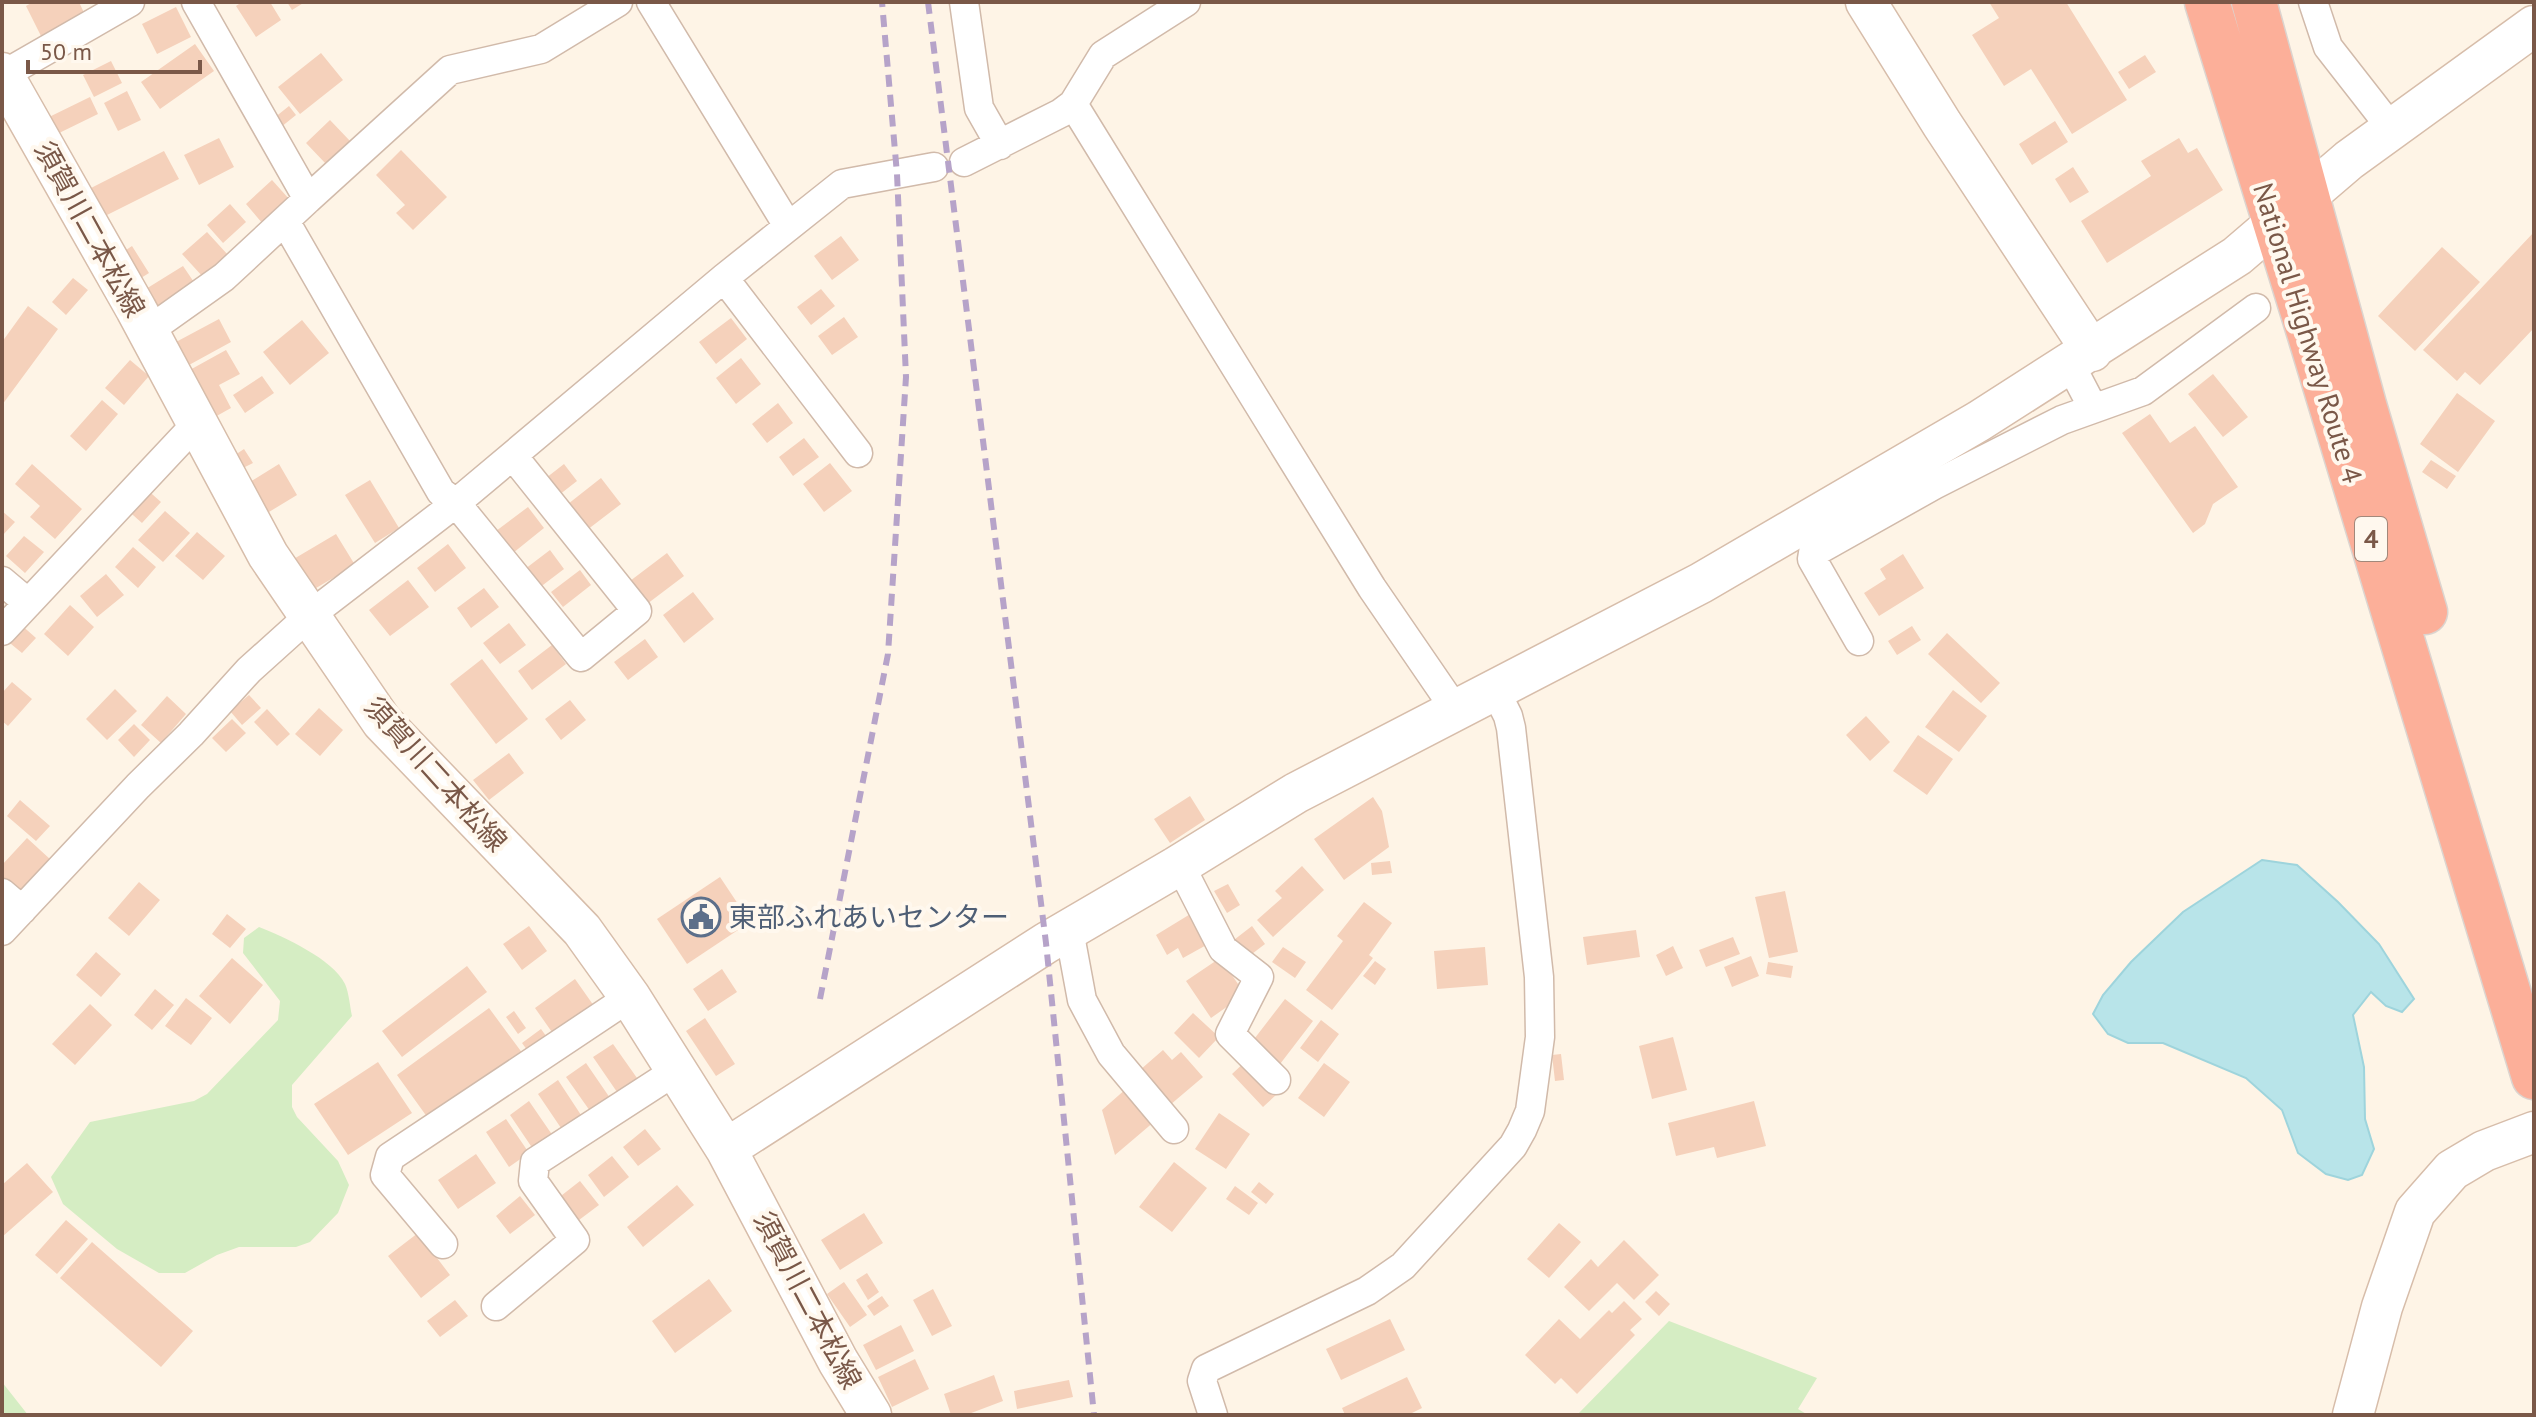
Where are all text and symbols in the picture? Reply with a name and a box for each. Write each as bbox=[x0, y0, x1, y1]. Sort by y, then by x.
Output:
scale bar bbox=[28, 24, 200, 74]
text: 50 m bbox=[40, 36, 92, 67]
street label: 須賀川二本松線 bbox=[27, 134, 154, 323]
street label: National Highway Route 4 bbox=[2245, 178, 2372, 487]
road number: 4 bbox=[2355, 517, 2387, 561]
street label: 須賀川二本松線 bbox=[357, 688, 516, 859]
public building icon: 東部ふれあいセンター bbox=[680, 896, 722, 938]
place label: 東部ふれあいセンター bbox=[729, 898, 1009, 935]
street label: 須賀川二本松線 bbox=[746, 1205, 871, 1395]

